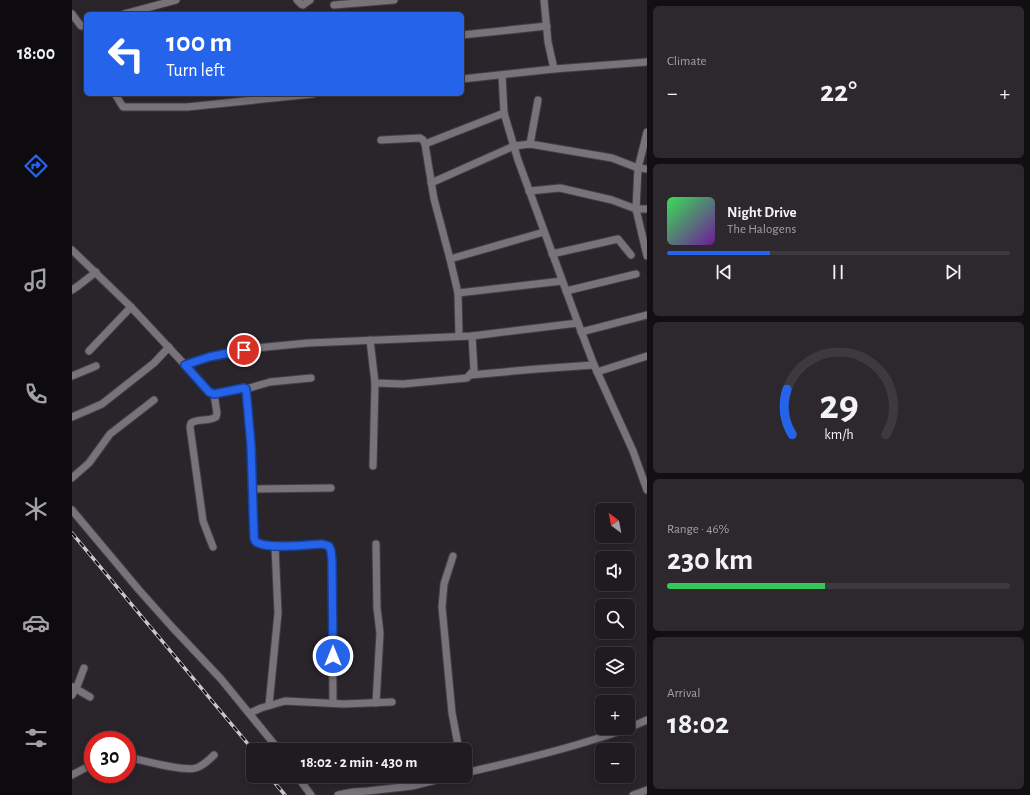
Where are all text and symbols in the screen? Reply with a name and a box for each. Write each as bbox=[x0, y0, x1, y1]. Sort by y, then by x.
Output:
icon: left bbox=[100, 28, 152, 80]
text: 100 m bbox=[166, 29, 232, 57]
text: 18:00 bbox=[17, 45, 55, 63]
text: Climate bbox=[667, 55, 706, 68]
text: Turn left bbox=[166, 62, 225, 80]
text: 22° bbox=[820, 77, 857, 107]
text: − bbox=[667, 82, 678, 104]
text: + bbox=[999, 82, 1010, 104]
icon: directions bbox=[22, 152, 50, 180]
text: Night Drive bbox=[727, 205, 797, 220]
text: The Halogens bbox=[727, 223, 796, 236]
icon: previous bbox=[713, 261, 735, 283]
icon: pause bbox=[827, 261, 849, 283]
icon: next bbox=[942, 261, 964, 283]
icon: music bbox=[22, 266, 50, 294]
pin bbox=[227, 333, 261, 367]
icon: arrive bbox=[233, 339, 255, 361]
icon: phone bbox=[22, 380, 50, 408]
text: 29 bbox=[819, 385, 858, 426]
text: km/h bbox=[824, 428, 853, 442]
icon: climate bbox=[22, 495, 50, 523]
north arrow bbox=[595, 503, 635, 543]
map controls bbox=[595, 503, 635, 783]
text: Range · 46% bbox=[667, 523, 729, 536]
text: 230 km bbox=[667, 545, 753, 575]
button: sound bbox=[595, 551, 635, 591]
button: search bbox=[595, 599, 635, 639]
icon: car bbox=[22, 609, 50, 637]
position arrow bbox=[312, 635, 354, 677]
button: layers bbox=[595, 647, 635, 687]
text: Arrival bbox=[667, 687, 700, 700]
button: + bbox=[595, 695, 635, 735]
text: 18:02 bbox=[667, 709, 729, 739]
icon: filters bbox=[22, 724, 50, 752]
speed limit sign: 30 bbox=[84, 731, 136, 783]
button: − bbox=[595, 743, 635, 783]
text: 18:02 · 2 min · 430 m bbox=[301, 755, 417, 770]

